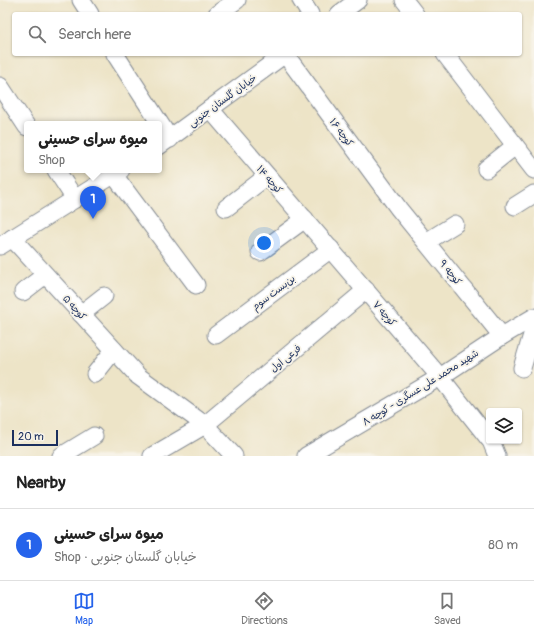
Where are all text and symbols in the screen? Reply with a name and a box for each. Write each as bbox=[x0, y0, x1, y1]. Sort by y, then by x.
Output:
search box bbox=[12, 12, 522, 56]
icon: search bbox=[26, 23, 48, 45]
text: Search here bbox=[58, 25, 131, 44]
street label: خیابان گلستان جنوبی bbox=[186, 72, 260, 130]
street label: کوچه ۱۶ bbox=[327, 116, 356, 149]
popup bbox=[24, 121, 162, 173]
text: میوه سرای حسینی bbox=[38, 130, 148, 149]
text: Shop bbox=[38, 152, 65, 168]
street label: کوچه ۱۴ bbox=[254, 163, 285, 196]
pin: 1 bbox=[80, 186, 106, 219]
your location bbox=[254, 233, 274, 253]
street label: کوچه ۹ bbox=[436, 258, 464, 288]
street label: بن‌بست سوم bbox=[249, 273, 298, 314]
street label: کوچه ۵ bbox=[60, 293, 89, 323]
street label: کوچه ۷ bbox=[370, 299, 398, 329]
street label: فرعی اول bbox=[268, 342, 304, 376]
street label: شهید محمد علی عسگری - کوچه ۸ bbox=[360, 347, 482, 430]
map controls bbox=[486, 408, 522, 444]
button: layers bbox=[486, 408, 522, 444]
scale bar bbox=[12, 428, 58, 447]
text: 20 m bbox=[18, 430, 44, 443]
text: Nearby bbox=[16, 472, 65, 493]
text: میوه سرای حسینی bbox=[54, 525, 164, 544]
text: 1 bbox=[26, 537, 32, 553]
text: 80 m bbox=[488, 537, 518, 553]
text: Shop · خیابان گلستان جنوبی bbox=[54, 549, 197, 565]
tab: Map bbox=[73, 590, 95, 627]
tab: Directions bbox=[241, 590, 288, 627]
tab: Saved bbox=[434, 590, 461, 627]

